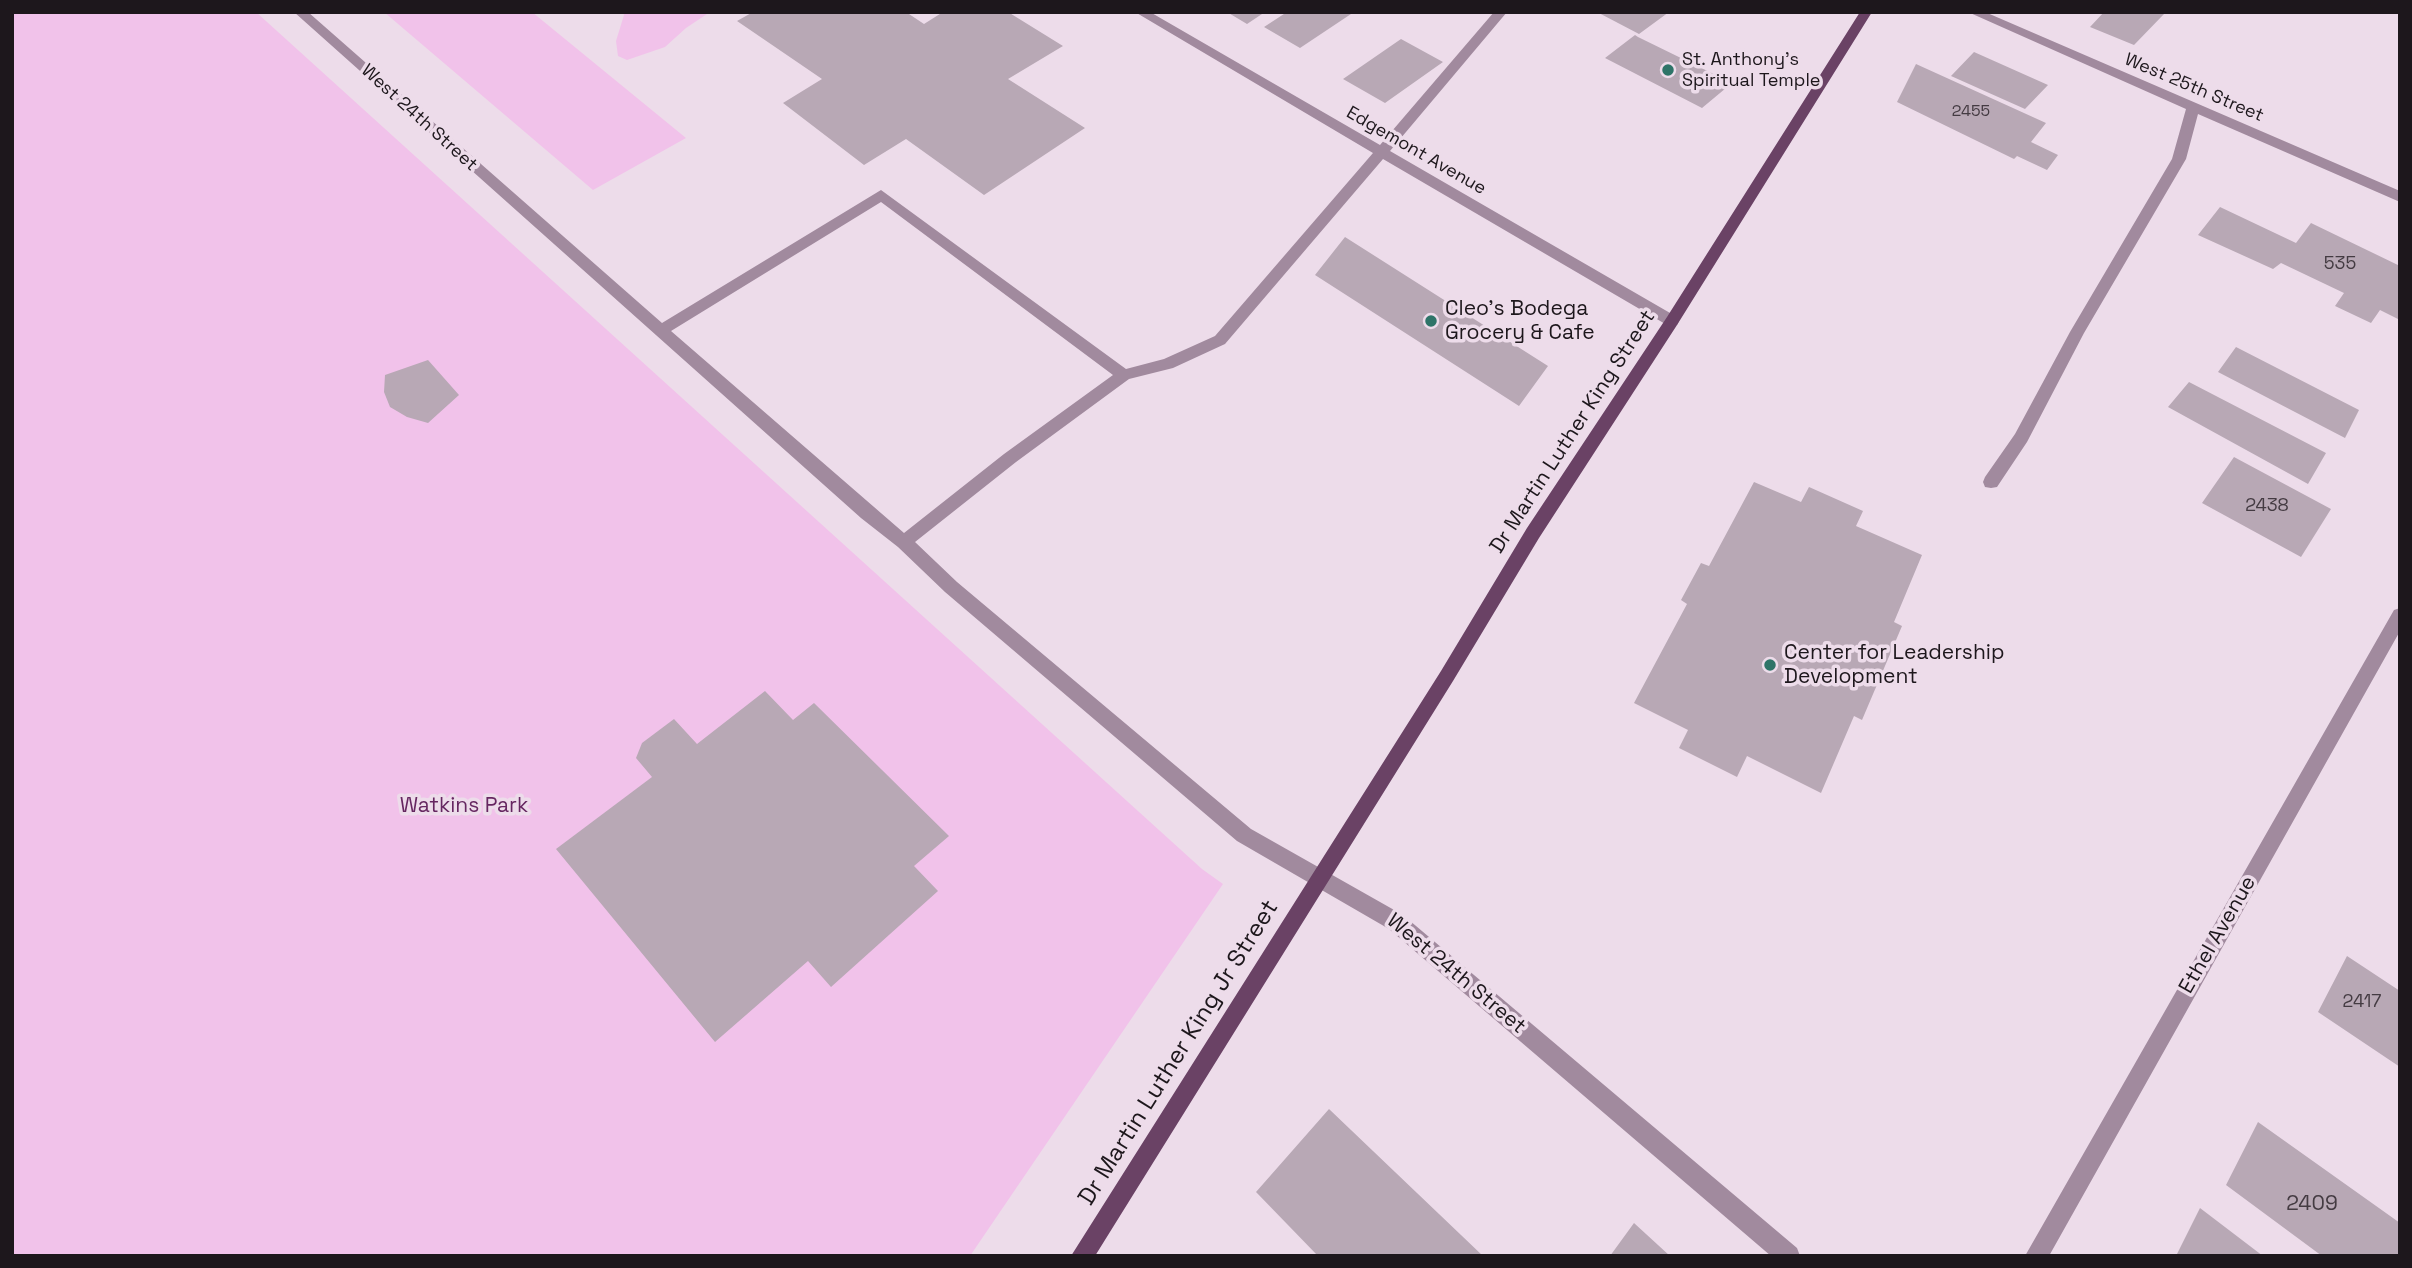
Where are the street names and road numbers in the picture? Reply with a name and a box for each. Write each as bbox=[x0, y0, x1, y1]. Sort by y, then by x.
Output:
street label: West 25th Street bbox=[2121, 49, 2267, 127]
street label: West 24th Street bbox=[356, 60, 482, 176]
street label: Edgemont Avenue bbox=[1342, 102, 1490, 200]
street label: Dr Martin Luther King Street bbox=[1485, 306, 1661, 558]
street label: Ethel Avenue bbox=[2174, 872, 2262, 998]
street label: Dr Martin Luther King Jr Street bbox=[1073, 895, 1285, 1211]
street label: West 24th Street bbox=[1381, 909, 1531, 1039]

